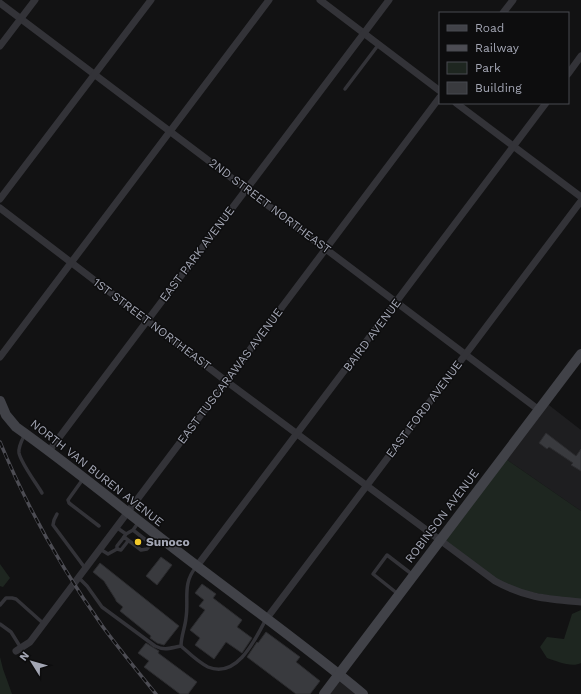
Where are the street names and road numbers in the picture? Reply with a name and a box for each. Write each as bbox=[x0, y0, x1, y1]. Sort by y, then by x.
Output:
street label: 2ND STREET NORTHEAST bbox=[206, 156, 334, 256]
street label: EAST PARK AVENUE bbox=[157, 203, 238, 304]
street label: 1ST STREET NORTHEAST bbox=[90, 275, 214, 373]
street label: BAIRD AVENUE bbox=[340, 296, 404, 374]
street label: EAST TUSCARAWAS AVENUE bbox=[174, 305, 286, 447]
street label: EAST FORD AVENUE bbox=[383, 357, 465, 460]
street label: NORTH VAN BUREN AVENUE bbox=[28, 417, 167, 530]
street label: ROBINSON AVENUE bbox=[402, 466, 482, 566]

